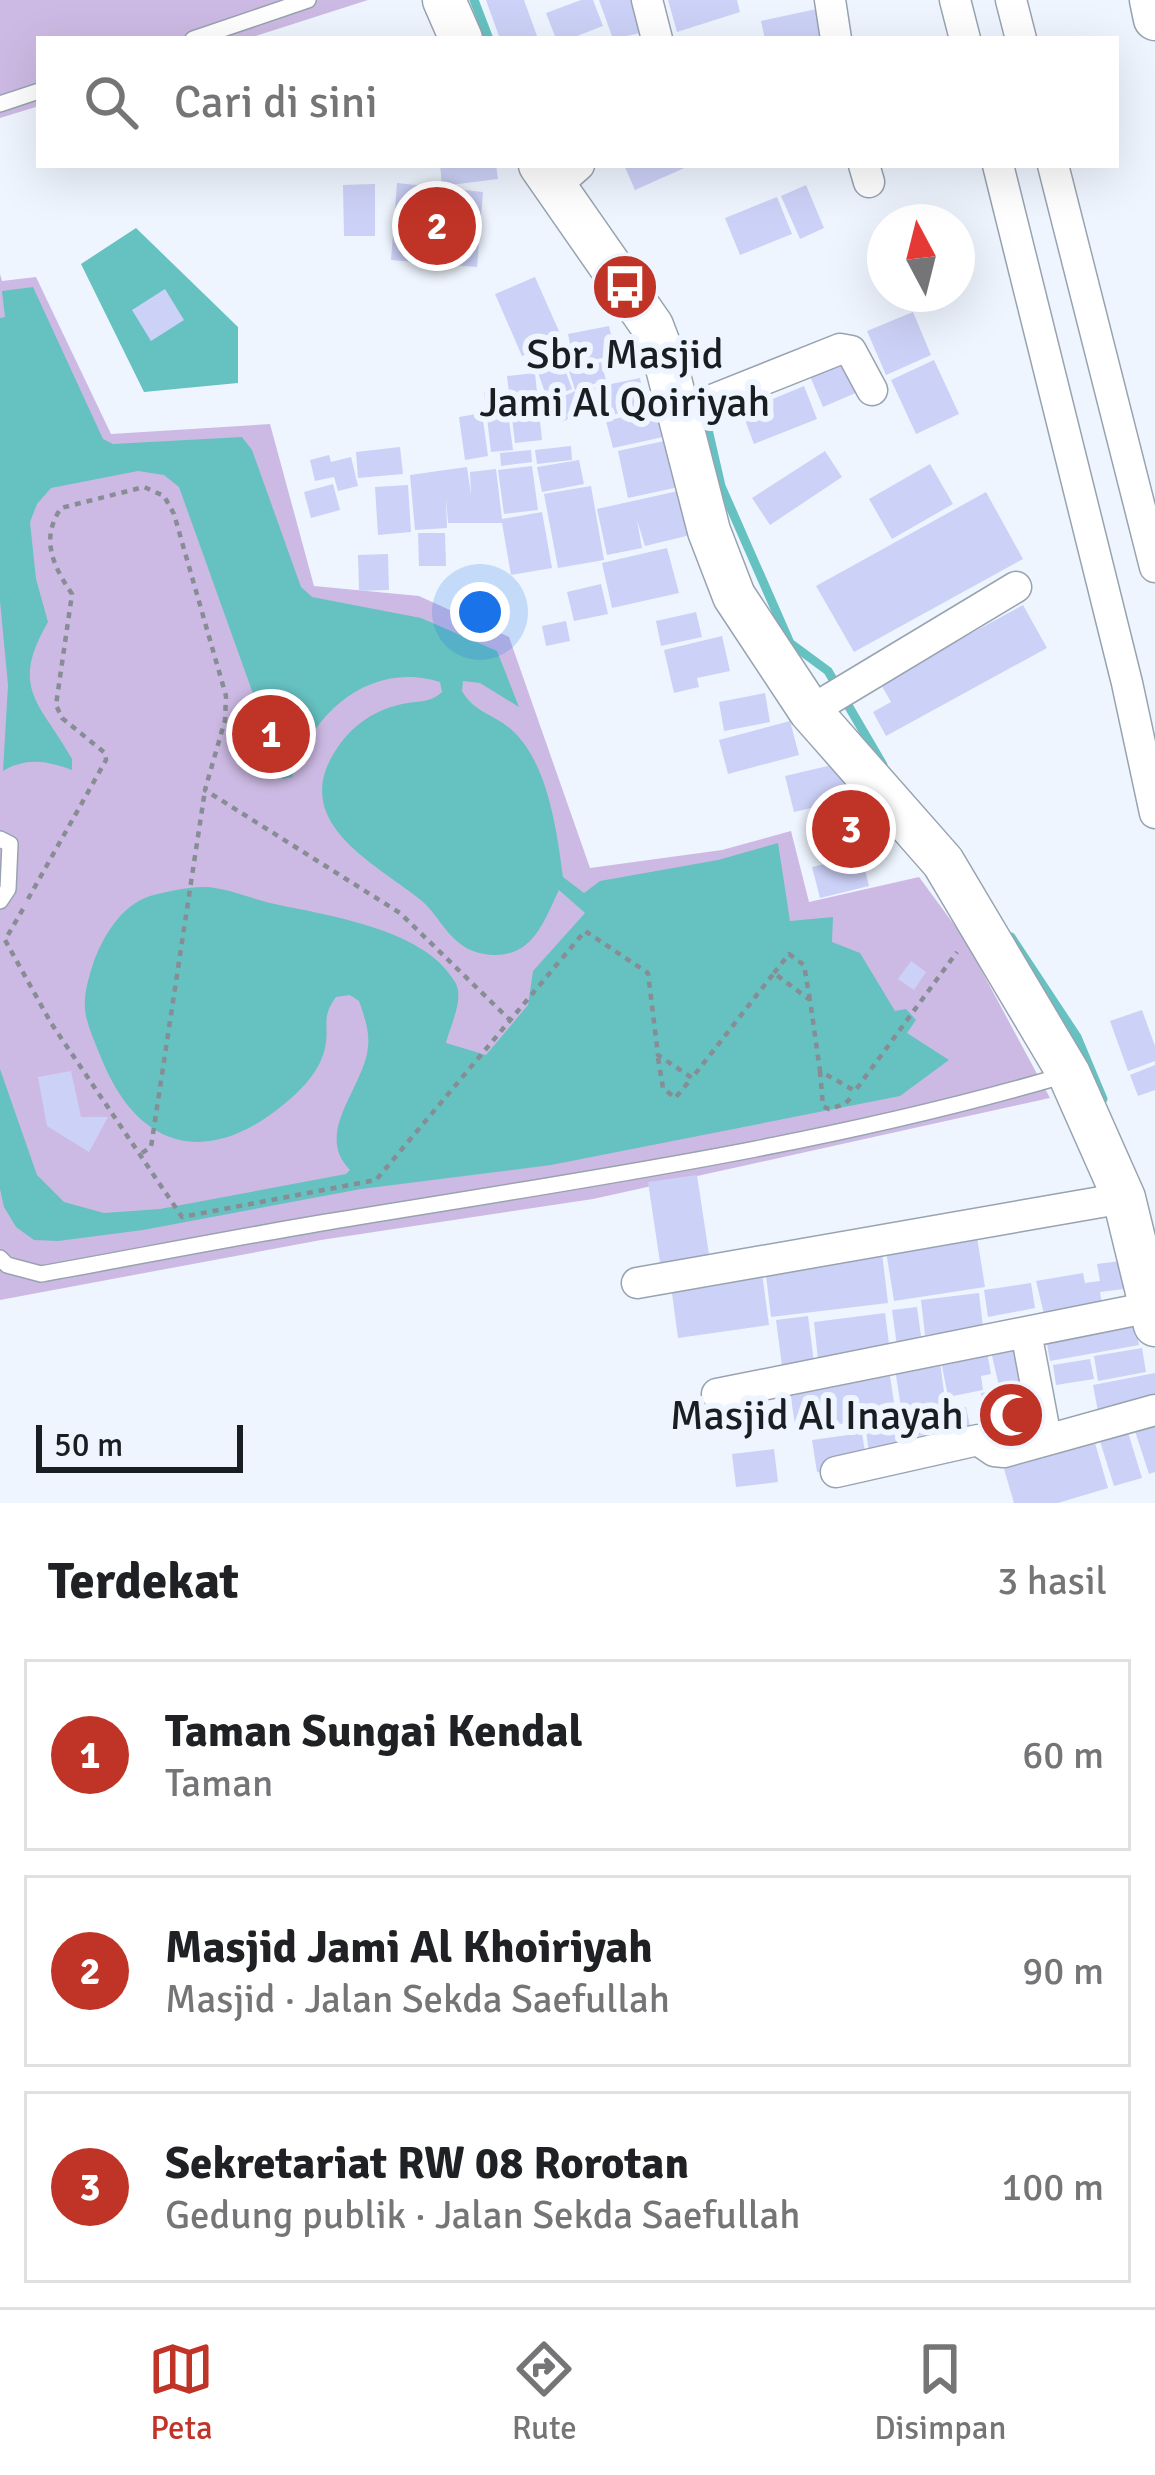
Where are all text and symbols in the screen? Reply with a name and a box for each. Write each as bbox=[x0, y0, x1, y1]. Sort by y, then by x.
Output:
search box bbox=[36, 36, 1119, 168]
icon: search bbox=[78, 69, 144, 135]
text: Cari di sini bbox=[174, 75, 378, 130]
pin: 2 bbox=[398, 181, 476, 271]
north arrow bbox=[867, 204, 975, 312]
bus stop icon: Sbr. Masjid Jami Al Qoiriyah bbox=[590, 252, 660, 322]
place label: Sbr. Masjid Jami Al Qoiriyah bbox=[480, 329, 770, 428]
your location bbox=[450, 582, 510, 642]
pin: 1 bbox=[232, 689, 310, 779]
pin: 3 bbox=[812, 784, 890, 874]
mosque icon: Masjid Al Inayah bbox=[976, 1380, 1046, 1450]
place label: Masjid Al Inayah bbox=[670, 1390, 964, 1441]
scale bar bbox=[36, 1419, 243, 1472]
text: 50 m bbox=[54, 1425, 123, 1466]
text: Terdekat bbox=[48, 1550, 239, 1613]
text: 3 hasil bbox=[997, 1557, 1107, 1605]
text: Taman Sungai Kendal bbox=[165, 1704, 583, 1759]
text: 1 bbox=[79, 1731, 101, 1779]
text: 60 m bbox=[1022, 1731, 1104, 1779]
text: Taman bbox=[165, 1759, 273, 1807]
text: Masjid Jami Al Khoiriyah bbox=[165, 1920, 653, 1975]
text: 2 bbox=[79, 1947, 101, 1995]
text: 90 m bbox=[1022, 1947, 1104, 1995]
text: Masjid · Jalan Sekda Saefullah bbox=[165, 1975, 670, 2023]
text: Sekretariat RW 08 Rorotan bbox=[165, 2136, 689, 2191]
text: 3 bbox=[79, 2163, 101, 2211]
text: 100 m bbox=[1001, 2163, 1104, 2211]
text: Gedung publik · Jalan Sekda Saefullah bbox=[165, 2191, 800, 2239]
tab: Peta bbox=[148, 2336, 214, 2449]
tab: Rute bbox=[511, 2336, 577, 2449]
tab: Disimpan bbox=[874, 2336, 1007, 2449]

